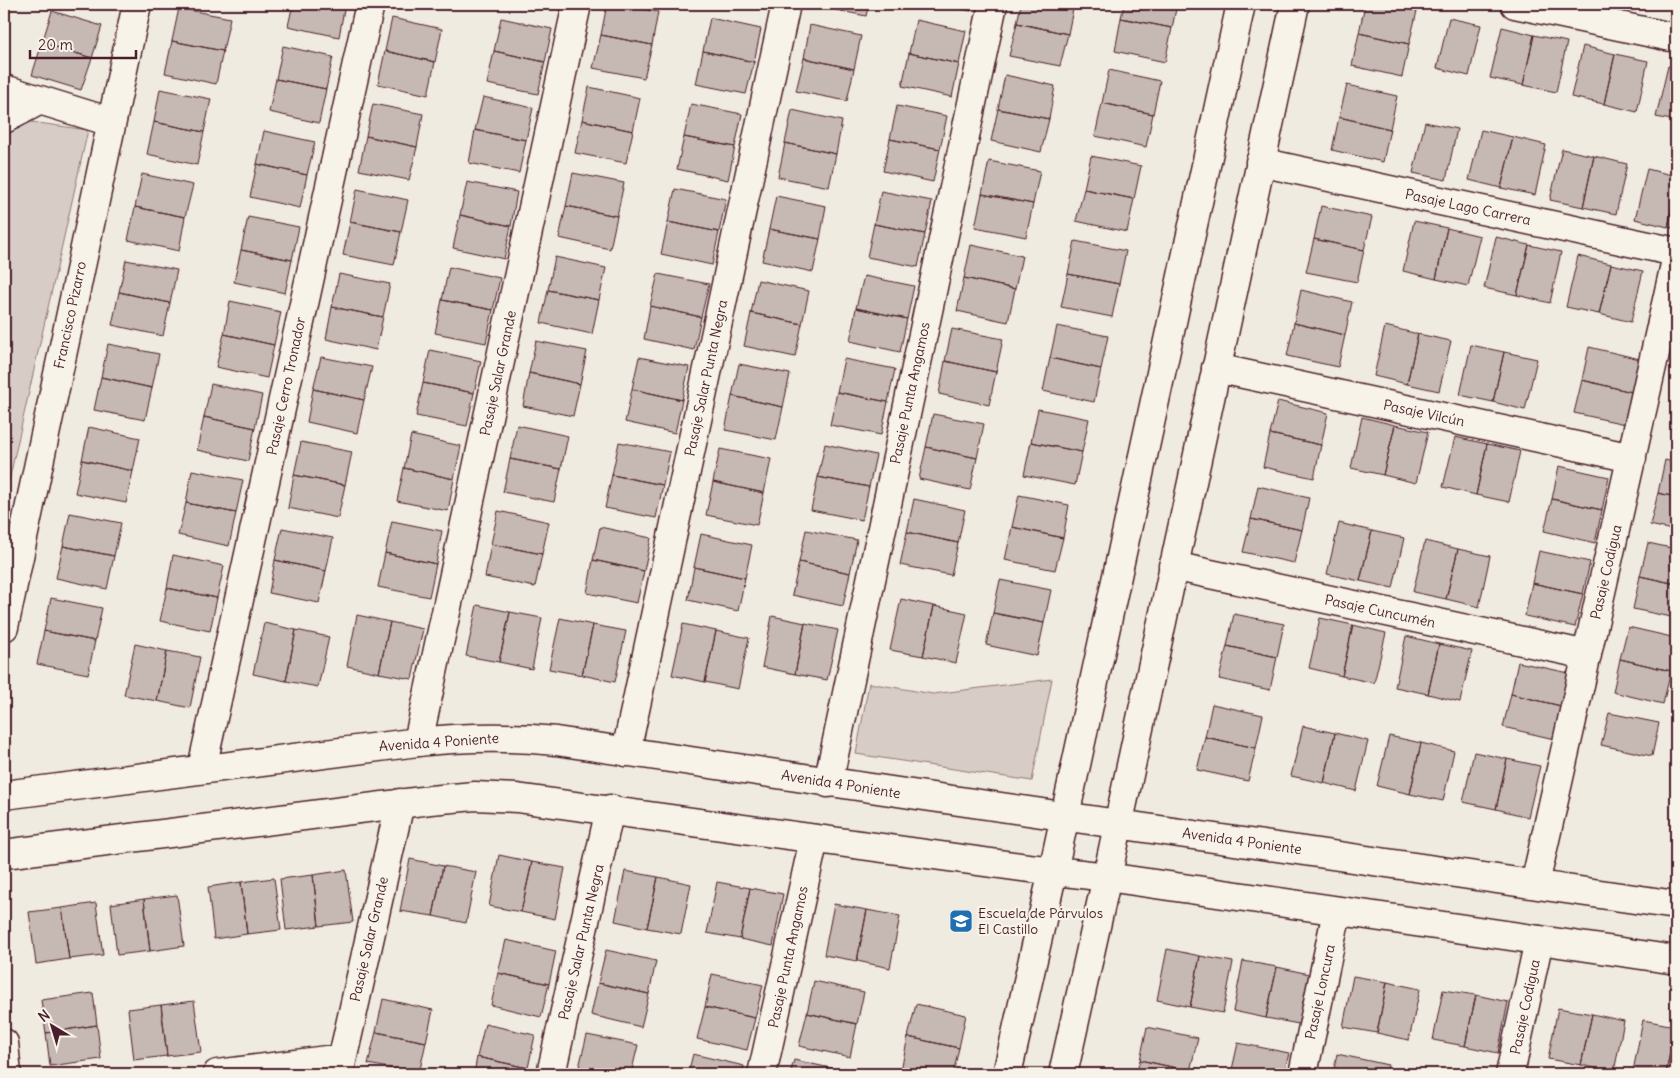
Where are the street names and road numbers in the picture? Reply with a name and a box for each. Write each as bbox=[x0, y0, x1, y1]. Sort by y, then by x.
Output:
street label: Pasaje Lago Carrera bbox=[1403, 185, 1533, 229]
street label: Francisco Pizarro bbox=[50, 260, 90, 370]
street label: Pasaje Salar Punta Negra bbox=[681, 298, 731, 458]
street label: Pasaje Salar Grande bbox=[476, 309, 520, 437]
street label: Pasaje Cerro Tronador bbox=[263, 315, 310, 457]
street label: Pasaje Punta Angamos bbox=[886, 320, 934, 466]
street label: Pasaje Vilcún bbox=[1382, 396, 1466, 430]
street label: Pasaje Codigua bbox=[1586, 523, 1626, 621]
street label: Pasaje Cuncumén bbox=[1323, 590, 1437, 632]
street label: Avenida 4 Poniente bbox=[378, 729, 500, 755]
street label: Avenida 4 Poniente bbox=[780, 766, 902, 802]
street label: Avenida 4 Poniente bbox=[1181, 824, 1303, 858]
street label: Pasaje Salar Punta Negra bbox=[554, 862, 608, 1022]
street label: Pasaje Salar Grande bbox=[346, 875, 392, 1003]
street label: Pasaje Punta Angamos bbox=[764, 884, 812, 1030]
street label: Pasaje Loncura bbox=[1301, 943, 1339, 1041]
street label: Pasaje Codigua bbox=[1506, 958, 1544, 1056]

